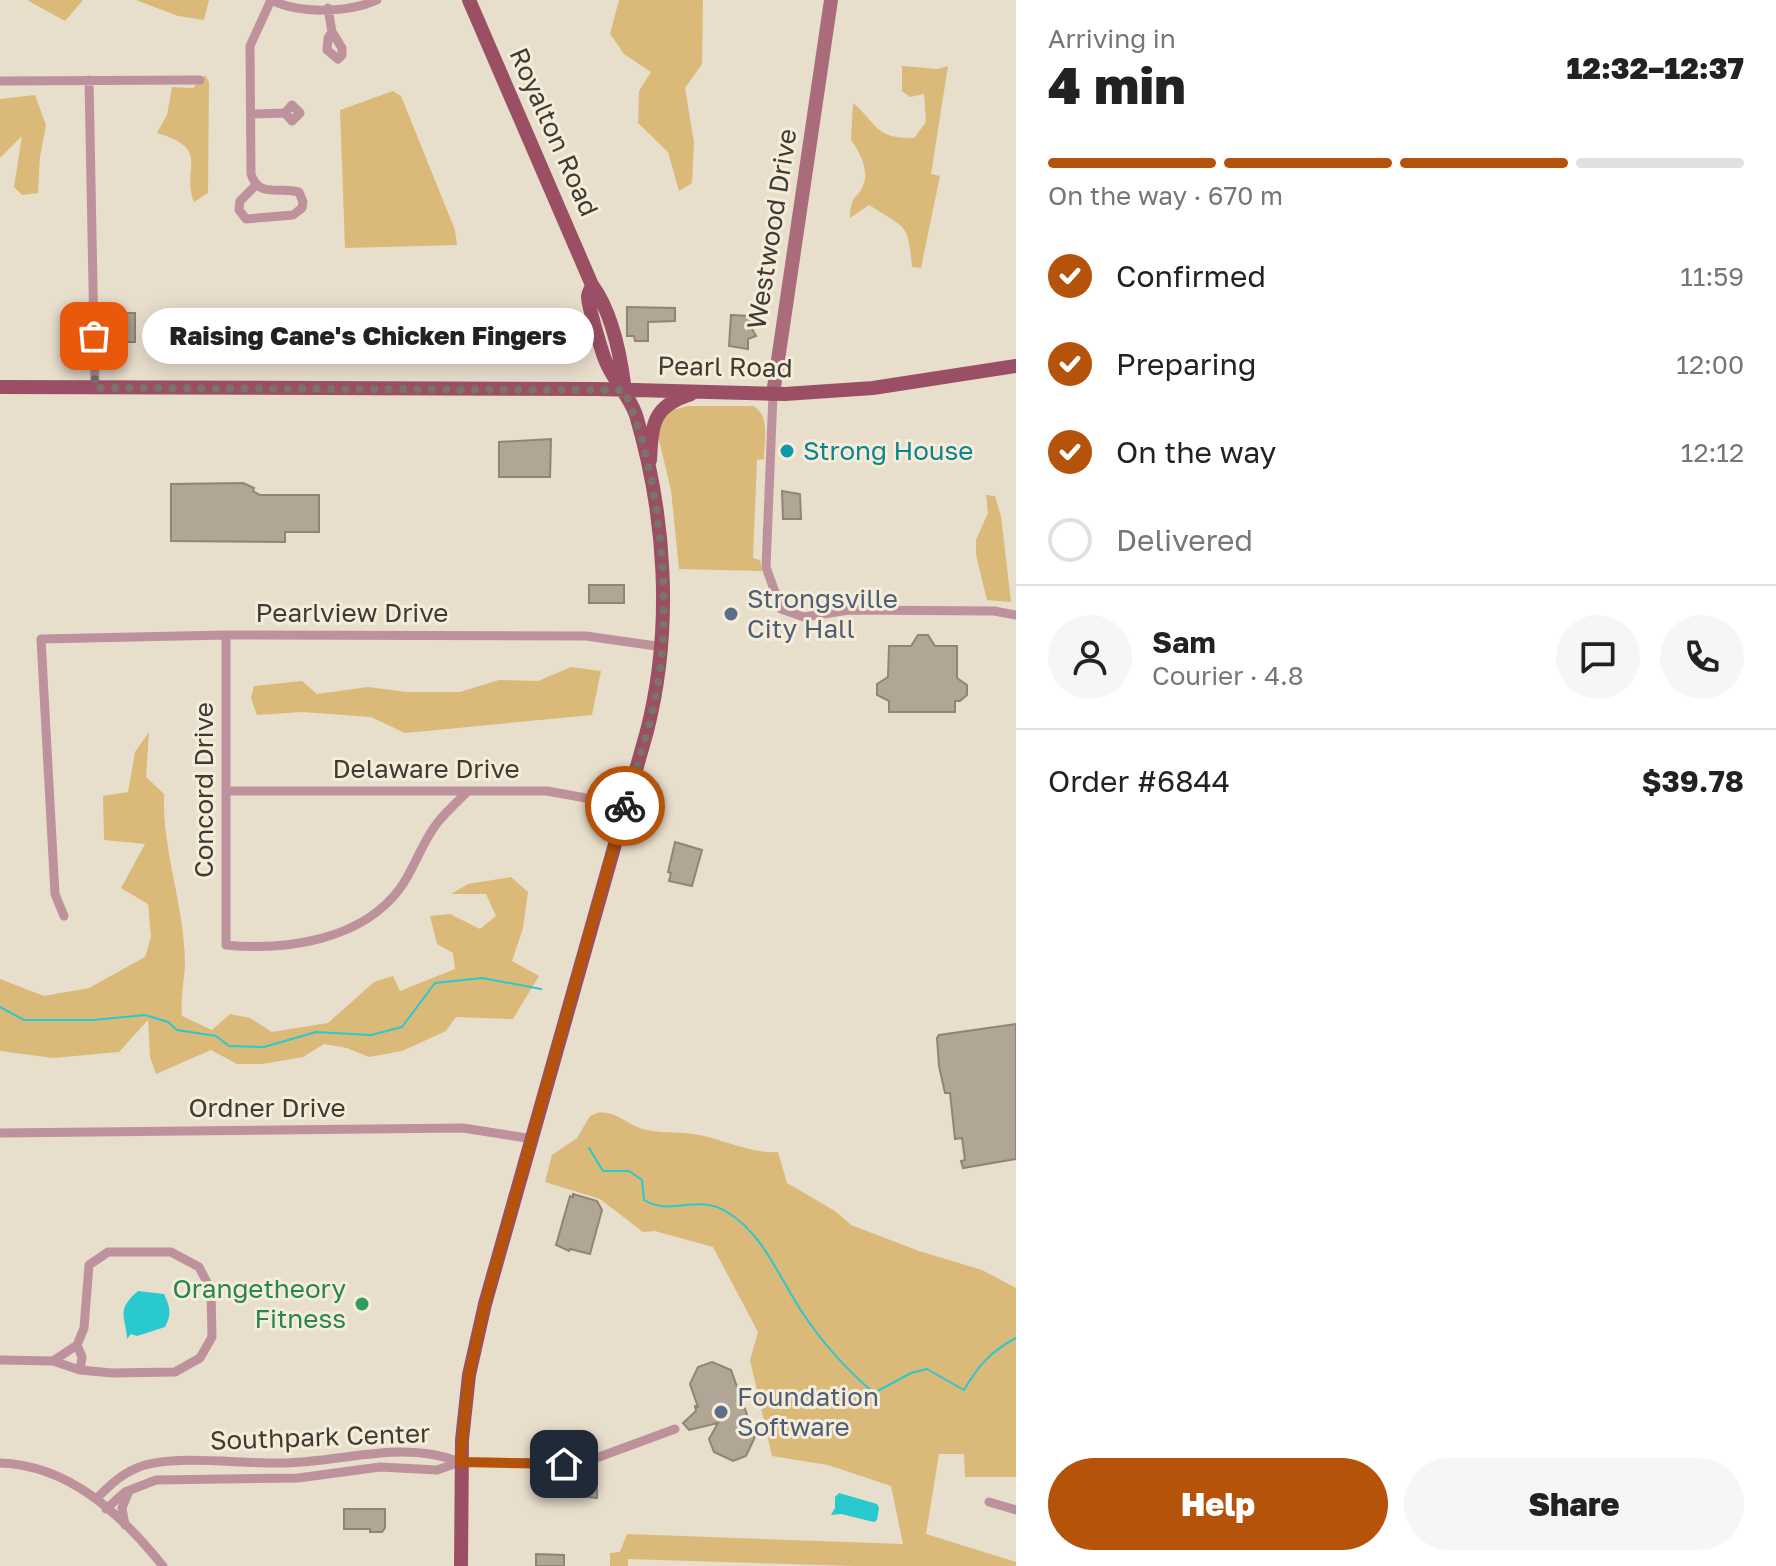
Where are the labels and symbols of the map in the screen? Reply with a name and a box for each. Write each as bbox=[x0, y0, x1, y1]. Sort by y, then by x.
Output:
street label: Royalton Road bbox=[503, 43, 605, 221]
street label: Westwood Drive bbox=[740, 127, 803, 331]
pin bbox=[60, 302, 128, 370]
callout: Raising Cane's Chicken Fingers bbox=[142, 308, 594, 364]
street label: Pearl Road bbox=[657, 350, 793, 383]
place label: Strong House bbox=[803, 435, 973, 466]
marker: Strong House bbox=[778, 442, 796, 460]
place label: Strongsville City Hall bbox=[747, 583, 898, 644]
street label: Pearlview Drive bbox=[256, 597, 448, 628]
marker: Strongsville City Hall bbox=[722, 605, 740, 623]
street label: Concord Drive bbox=[188, 702, 219, 878]
street label: Delaware Drive bbox=[332, 753, 520, 784]
courier bbox=[585, 766, 665, 846]
street label: Ordner Drive bbox=[188, 1092, 346, 1123]
place label: Orangetheory Fitness bbox=[173, 1273, 346, 1334]
marker: Orangetheory Fitness bbox=[353, 1295, 371, 1313]
place label: Foundation Software bbox=[737, 1381, 879, 1442]
marker: Foundation Software bbox=[712, 1403, 730, 1421]
street label: Southpark Center bbox=[209, 1417, 431, 1456]
pin bbox=[530, 1430, 598, 1498]

